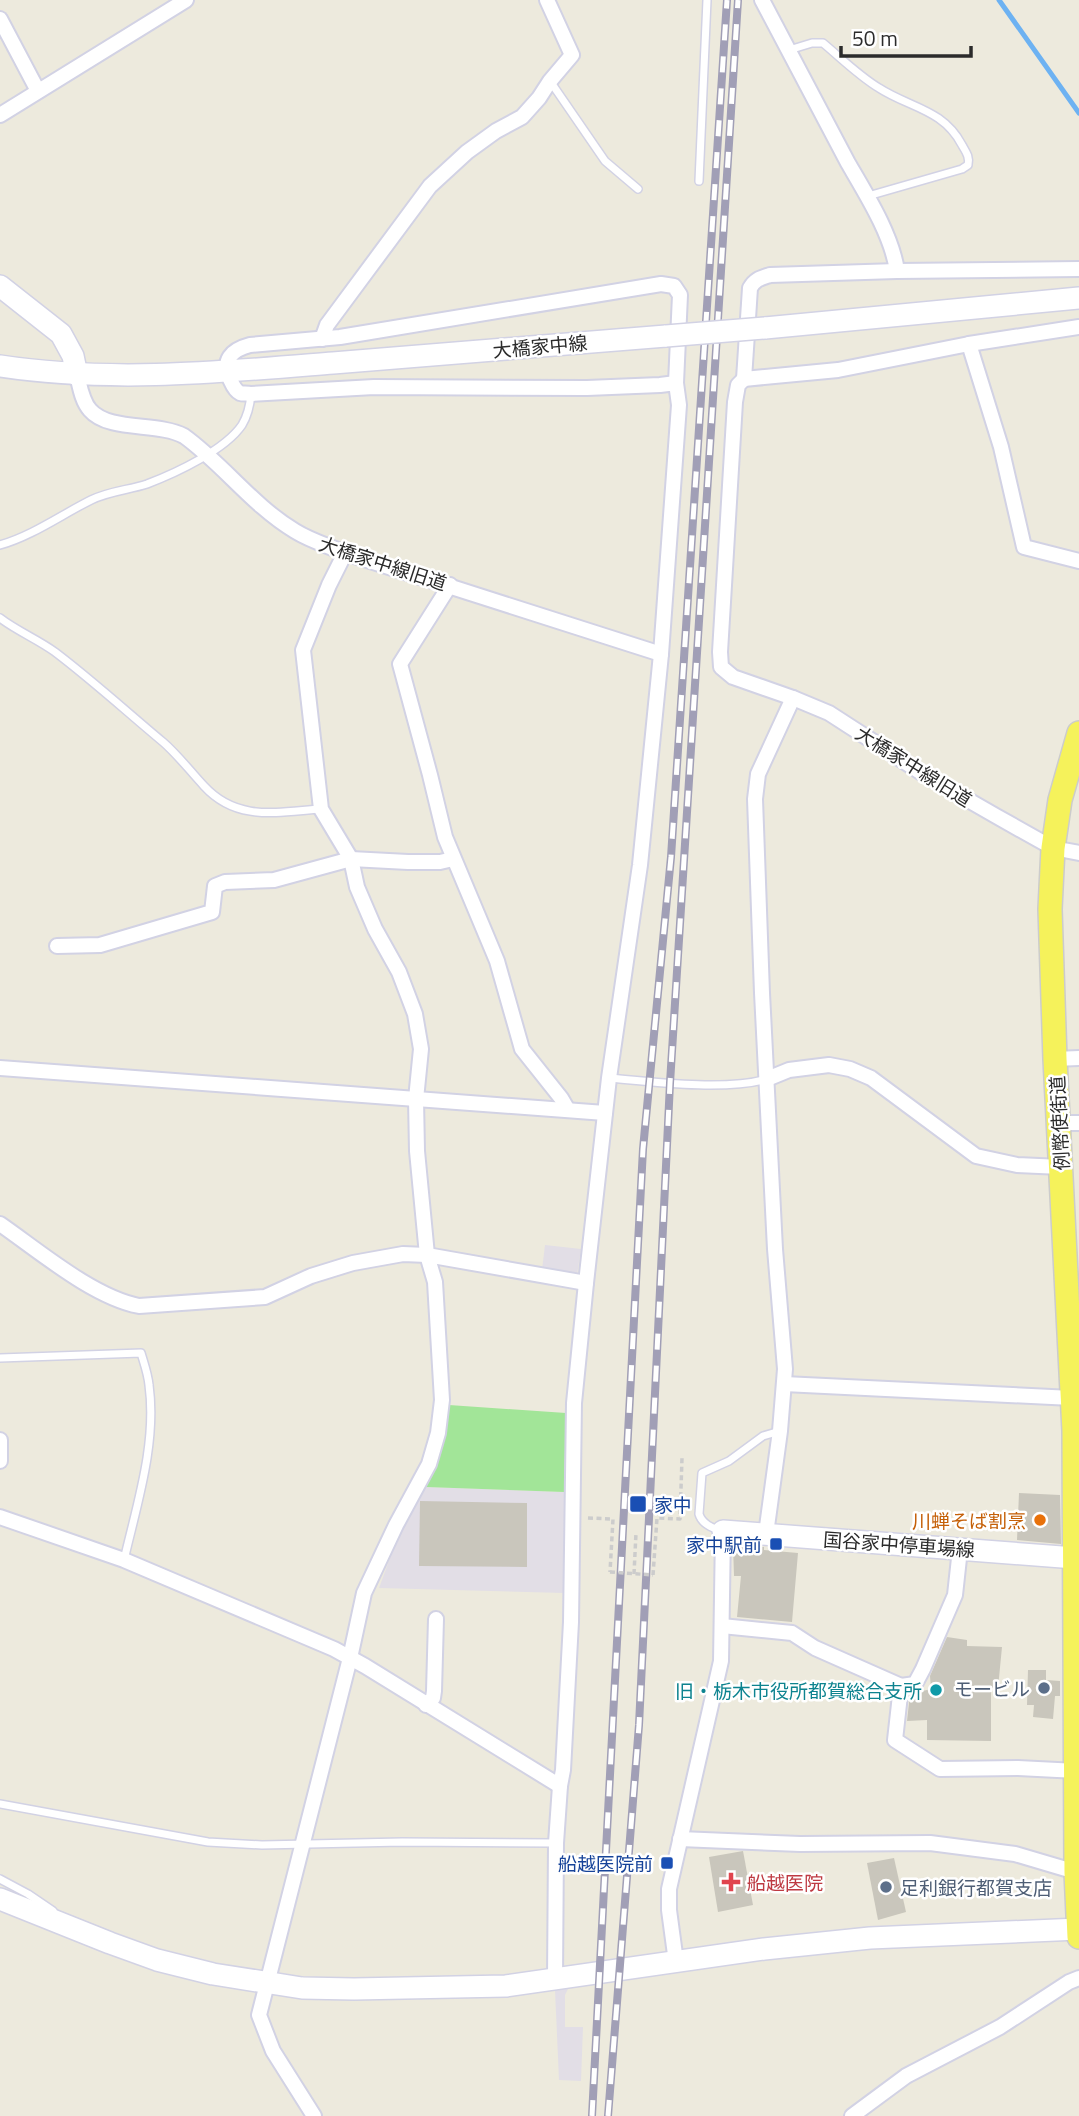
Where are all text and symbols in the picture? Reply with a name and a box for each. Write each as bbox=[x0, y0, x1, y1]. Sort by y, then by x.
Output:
scale bar bbox=[841, 14, 970, 58]
text: 50 m bbox=[852, 22, 898, 54]
street label: 大橋家中線 bbox=[491, 327, 589, 365]
street label: 大橋家中線旧道 bbox=[315, 529, 451, 597]
street label: 大橋家中線旧道 bbox=[850, 718, 978, 814]
street label: 例幣使街道 bbox=[1042, 1075, 1076, 1171]
place label: 家中 bbox=[654, 1490, 692, 1519]
marker: 家中 bbox=[628, 1494, 648, 1514]
place label: 川蝉そば割烹 bbox=[912, 1506, 1026, 1535]
marker: 川蝉そば割烹 bbox=[1032, 1512, 1048, 1528]
street label: 国谷家中停車場線 bbox=[822, 1524, 976, 1564]
place label: 家中駅前 bbox=[686, 1530, 762, 1559]
marker: 家中駅前 bbox=[768, 1536, 784, 1552]
place label: モービル bbox=[954, 1674, 1030, 1703]
place label: 旧・栃木市役所都賀総合支所 bbox=[675, 1676, 922, 1705]
marker: モービル bbox=[1036, 1680, 1052, 1696]
marker: 旧・栃木市役所都賀総合支所 bbox=[928, 1682, 944, 1698]
place label: 船越医院前 bbox=[558, 1849, 653, 1878]
marker: 船越医院前 bbox=[659, 1855, 675, 1871]
place label: 船越医院 bbox=[747, 1868, 823, 1897]
marker: 船越医院 bbox=[721, 1872, 741, 1892]
place label: 足利銀行都賀支店 bbox=[900, 1873, 1052, 1902]
marker: 足利銀行都賀支店 bbox=[878, 1879, 894, 1895]

